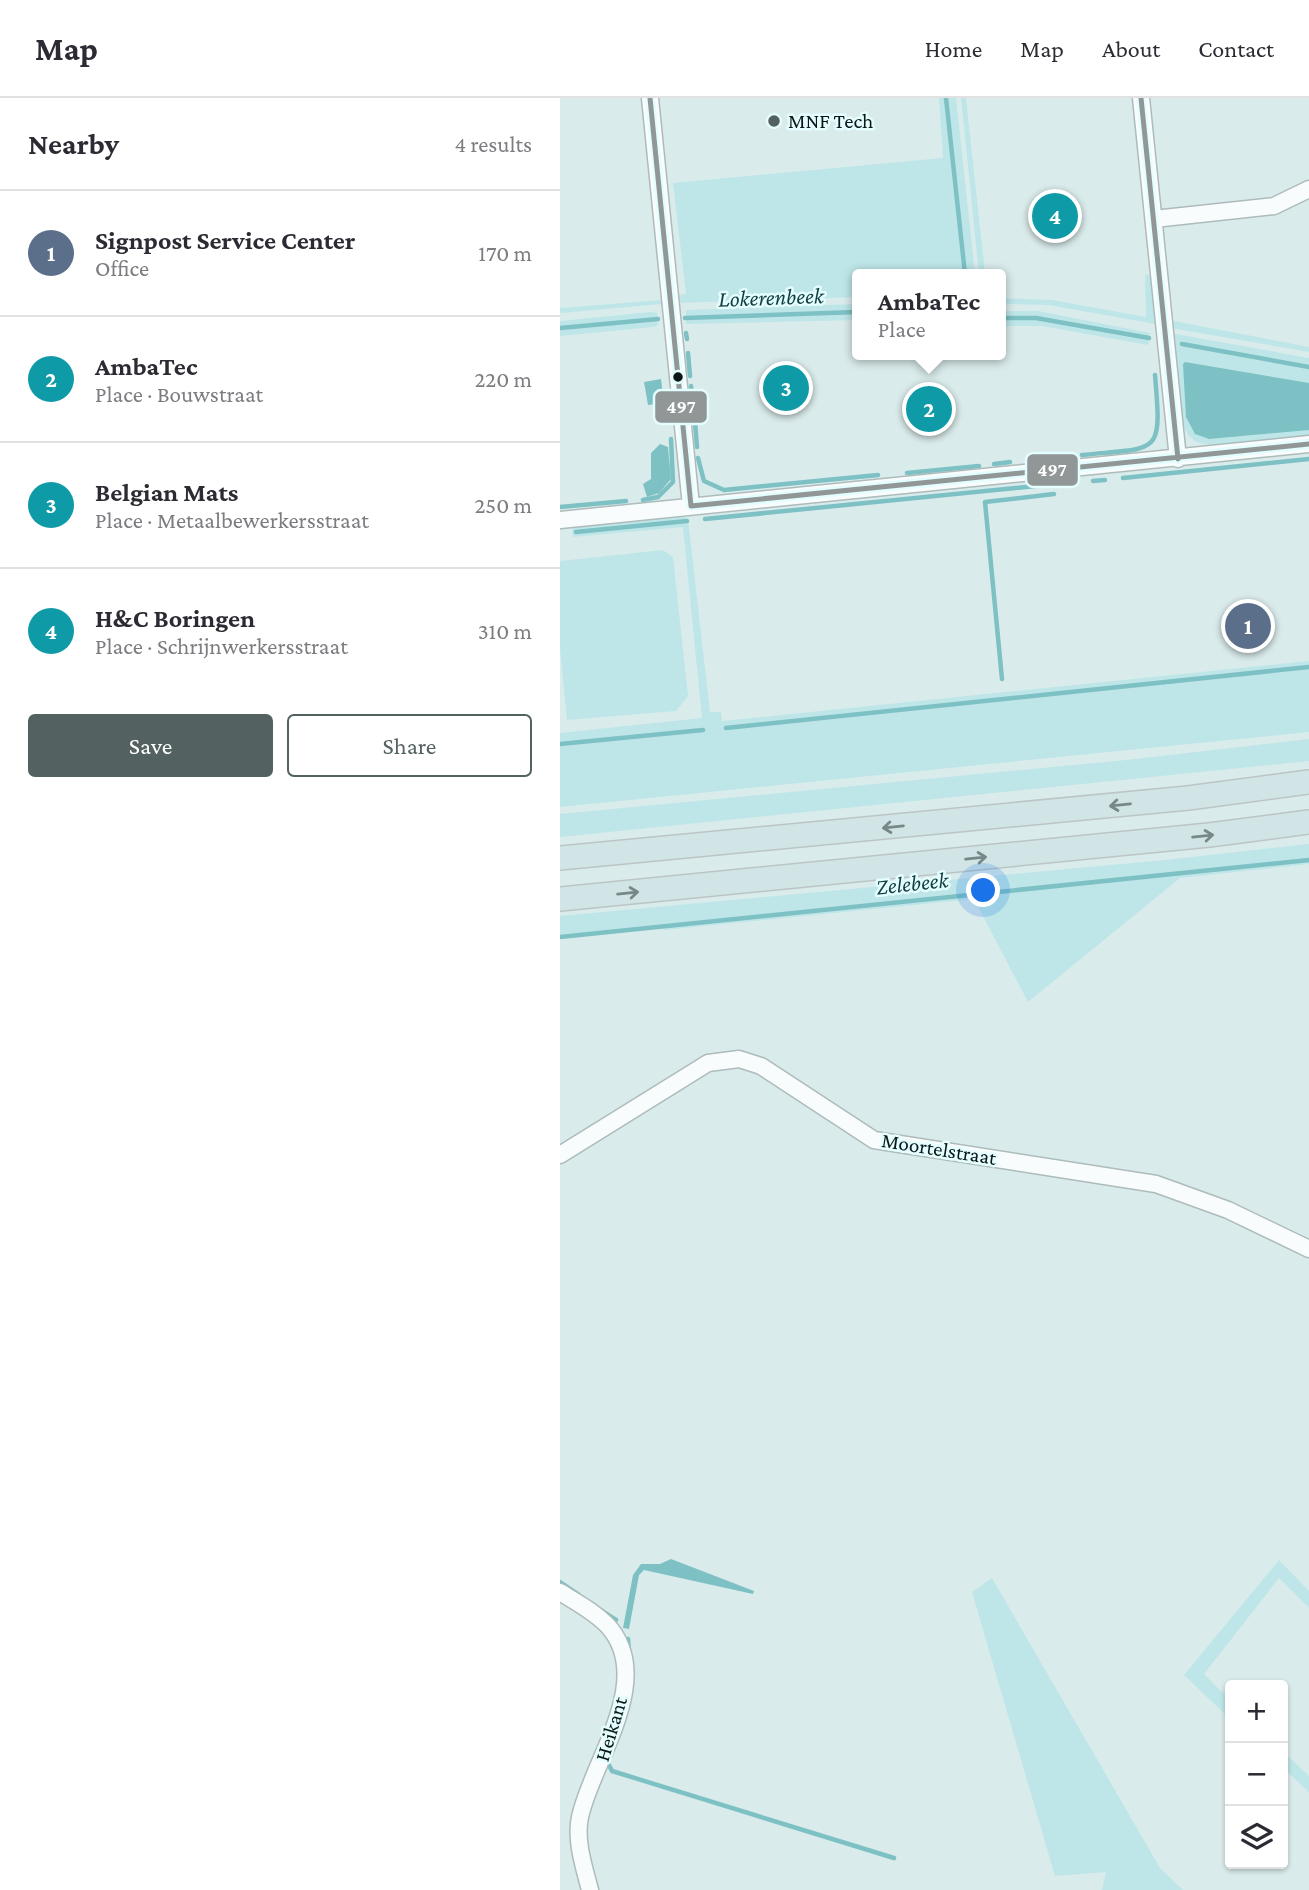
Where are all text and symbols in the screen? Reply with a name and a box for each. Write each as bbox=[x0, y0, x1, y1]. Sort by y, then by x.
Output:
text: Map bbox=[35, 30, 98, 67]
text: Home bbox=[925, 35, 982, 62]
text: Map bbox=[1020, 35, 1064, 62]
text: About bbox=[1102, 35, 1160, 62]
text: Contact bbox=[1198, 35, 1274, 62]
place label: MNF Tech bbox=[788, 109, 873, 133]
marker: MNF Tech bbox=[766, 113, 782, 129]
text: Nearby bbox=[28, 127, 119, 160]
text: 4 results bbox=[454, 131, 532, 157]
pin: 4 bbox=[1032, 190, 1078, 242]
text: Signpost Service Center bbox=[95, 226, 355, 255]
text: 1 bbox=[47, 240, 55, 266]
text: 170 m bbox=[478, 240, 532, 266]
text: Office bbox=[95, 255, 149, 281]
popup bbox=[852, 269, 1006, 360]
water label: Lokerenbeek bbox=[718, 282, 825, 312]
text: AmbaTec bbox=[878, 287, 980, 316]
text: Place bbox=[878, 316, 926, 342]
text: AmbaTec bbox=[95, 352, 198, 381]
pin: 3 bbox=[763, 362, 809, 414]
text: 2 bbox=[45, 366, 57, 392]
text: 220 m bbox=[474, 366, 532, 392]
unlabelled marker bbox=[671, 370, 685, 384]
text: Place · Bouwstraat bbox=[95, 381, 263, 407]
pin: 2 bbox=[906, 383, 952, 435]
line badge: 497 bbox=[654, 390, 708, 424]
text: 497 bbox=[666, 396, 696, 417]
line badge: 497 bbox=[1026, 453, 1079, 487]
text: 497 bbox=[1037, 459, 1067, 480]
text: Belgian Mats bbox=[95, 478, 238, 507]
text: 3 bbox=[45, 492, 57, 518]
text: 250 m bbox=[474, 492, 532, 518]
text: Place · Metaalbewerkersstraat bbox=[95, 507, 369, 533]
pin: 1 bbox=[1225, 600, 1271, 652]
text: H&C Boringen bbox=[95, 604, 255, 633]
text: 4 bbox=[45, 618, 57, 644]
text: 310 m bbox=[478, 618, 532, 644]
text: Place · Schrijnwerkersstraat bbox=[95, 633, 348, 659]
button: Save bbox=[28, 714, 273, 777]
button: Share bbox=[287, 714, 532, 777]
one-way arrow bbox=[1109, 798, 1131, 811]
one-way arrow bbox=[882, 820, 905, 833]
one-way arrow bbox=[1191, 829, 1213, 842]
one-way arrow bbox=[964, 852, 987, 865]
water label: Zelebeek bbox=[874, 866, 950, 900]
your location bbox=[966, 873, 1000, 907]
one-way arrow bbox=[616, 886, 639, 899]
street label: Moortelstraat bbox=[880, 1128, 999, 1170]
map controls bbox=[1225, 1680, 1288, 1869]
button: + bbox=[1225, 1680, 1288, 1743]
street label: Heikant bbox=[590, 1693, 632, 1764]
button: − bbox=[1225, 1743, 1288, 1806]
button: layers bbox=[1225, 1806, 1288, 1869]

